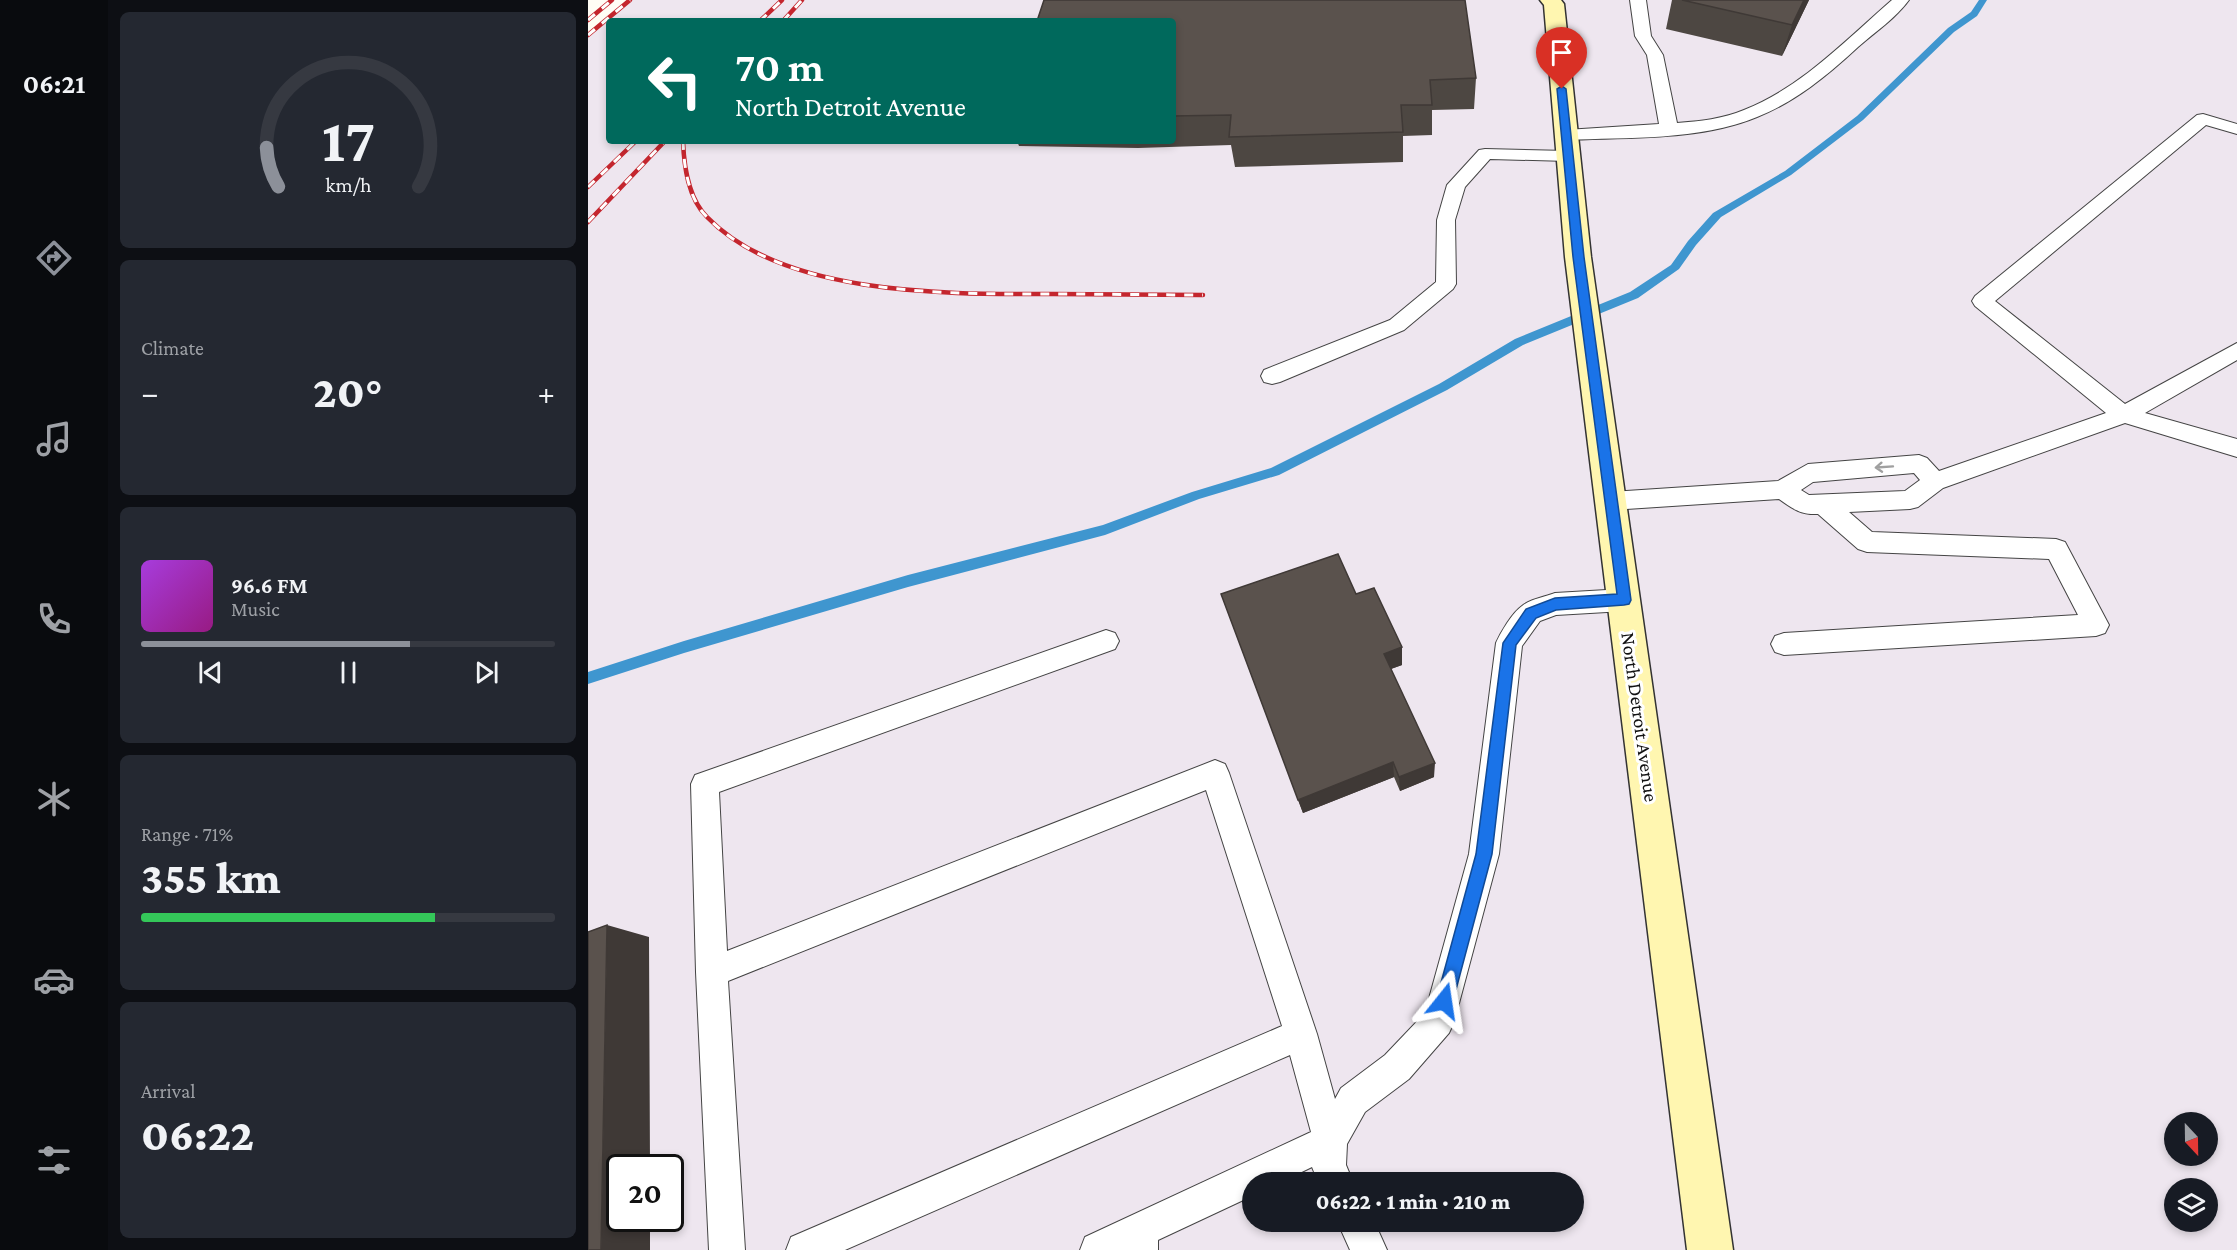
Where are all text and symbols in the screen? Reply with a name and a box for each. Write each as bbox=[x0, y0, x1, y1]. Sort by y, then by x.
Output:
pin bbox=[1536, 27, 1587, 89]
icon: arrive bbox=[1545, 36, 1578, 69]
icon: left bbox=[636, 42, 714, 120]
text: 70 m bbox=[735, 43, 824, 90]
text: 06:21 bbox=[23, 69, 85, 99]
text: North Detroit Avenue bbox=[735, 92, 966, 122]
text: 17 bbox=[321, 105, 375, 174]
text: km/h bbox=[325, 173, 372, 197]
icon: directions bbox=[33, 237, 75, 279]
text: Climate bbox=[141, 337, 204, 359]
text: 20° bbox=[313, 367, 383, 417]
text: − bbox=[141, 374, 158, 411]
text: + bbox=[538, 374, 555, 411]
icon: music bbox=[33, 418, 75, 460]
one-way arrow bbox=[1875, 462, 1895, 473]
text: 96.6 FM bbox=[231, 573, 308, 598]
icon: phone bbox=[33, 598, 75, 640]
text: Music bbox=[231, 598, 280, 620]
street label: North Detroit Avenue bbox=[1617, 631, 1663, 803]
icon: previous bbox=[194, 656, 227, 689]
icon: pause bbox=[332, 656, 365, 689]
icon: next bbox=[470, 656, 503, 689]
icon: climate bbox=[33, 778, 75, 820]
text: Range · 71% bbox=[141, 823, 233, 845]
text: 355 km bbox=[141, 853, 281, 903]
icon: car bbox=[33, 959, 75, 1001]
position arrow bbox=[1412, 969, 1476, 1033]
text: Arrival bbox=[141, 1080, 195, 1102]
text: 06:22 bbox=[141, 1110, 254, 1160]
north arrow bbox=[2164, 1112, 2218, 1166]
map controls bbox=[2164, 1112, 2218, 1232]
icon: filters bbox=[33, 1139, 75, 1181]
speed limit sign: 20 bbox=[606, 1154, 684, 1232]
button: layers bbox=[2164, 1178, 2218, 1232]
text: 06:22 · 1 min · 210 m bbox=[1316, 1189, 1510, 1214]

